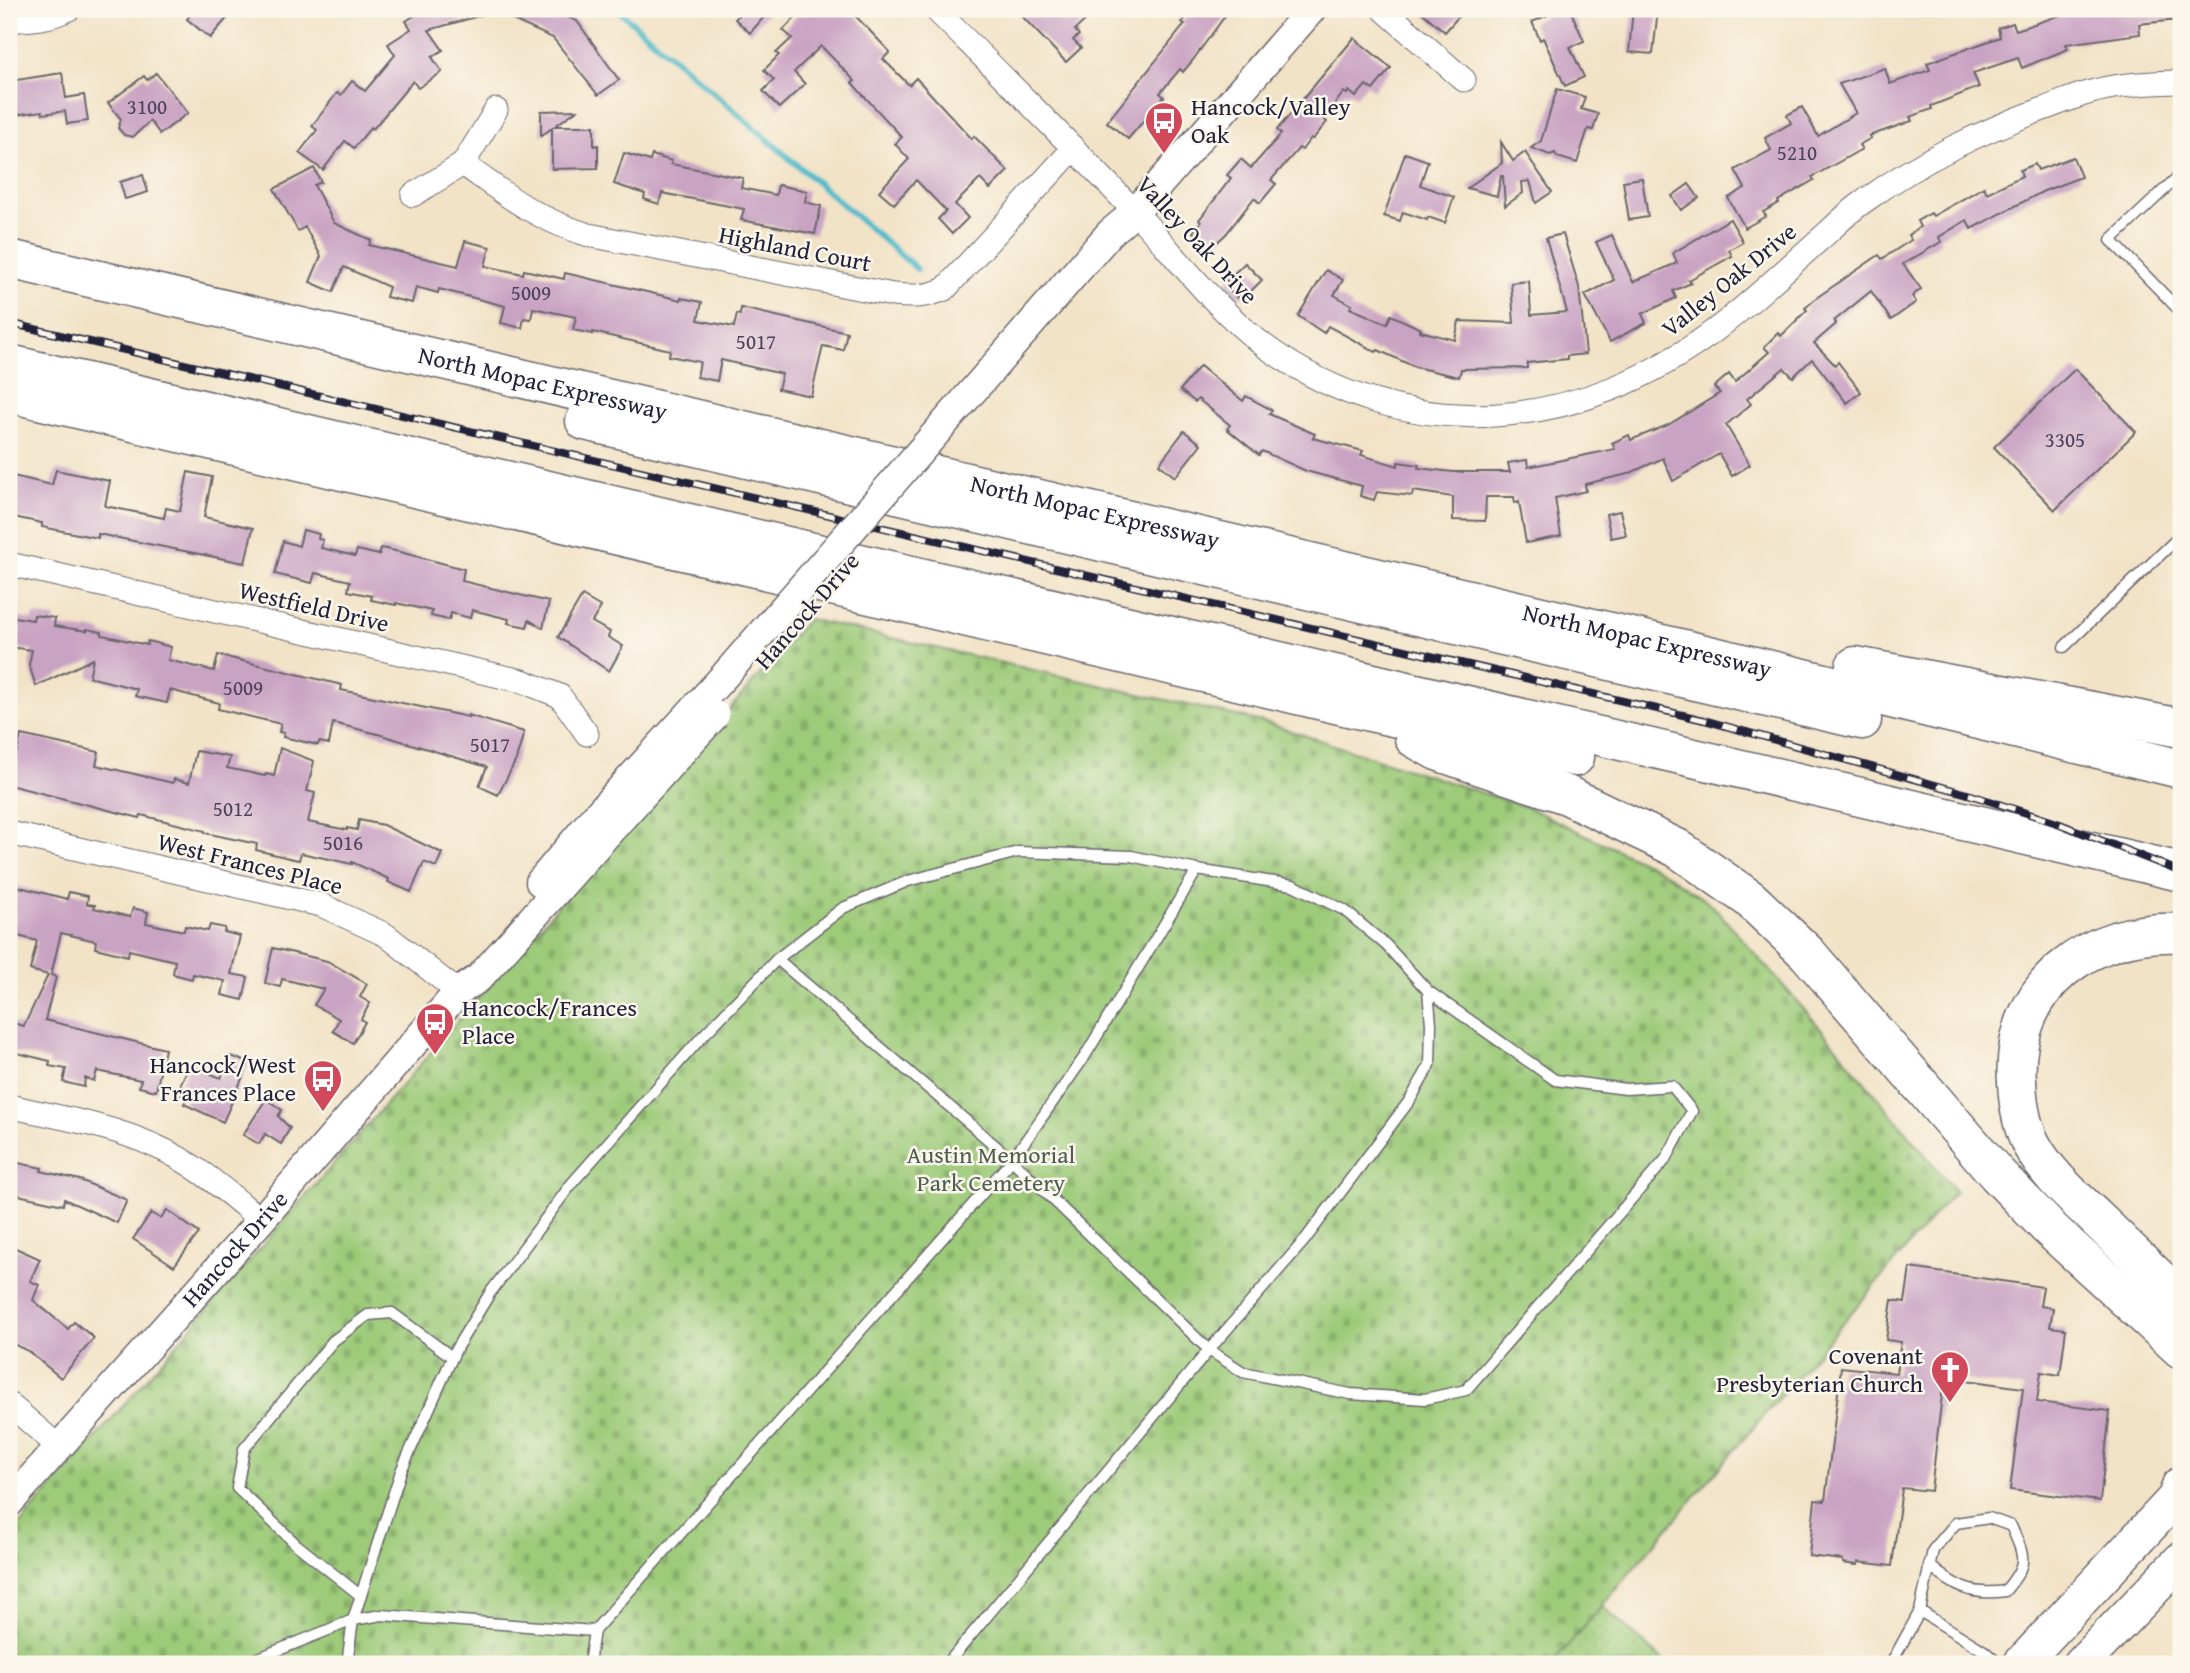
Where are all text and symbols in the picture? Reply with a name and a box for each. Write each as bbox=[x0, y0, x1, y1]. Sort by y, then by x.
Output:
place label: Hancock/Valley Oak bbox=[1191, 89, 1351, 152]
house number: 3100 bbox=[127, 91, 167, 122]
bus stop icon: Hancock/Valley Oak bbox=[1143, 100, 1185, 155]
house number: 5210 bbox=[1777, 137, 1817, 168]
street label: Valley Oak Drive bbox=[1128, 167, 1266, 312]
street label: Valley Oak Drive bbox=[1654, 214, 1804, 345]
street label: Highland Court bbox=[716, 217, 875, 281]
house number: 5009 bbox=[511, 277, 551, 308]
house number: 5017 bbox=[736, 326, 776, 357]
street label: North Mopac Expressway bbox=[415, 337, 671, 429]
house number: 3305 bbox=[2045, 424, 2085, 455]
street label: North Mopac Expressway bbox=[967, 466, 1223, 557]
street label: Hancock Drive bbox=[746, 544, 867, 677]
street label: Westfield Drive bbox=[236, 572, 393, 641]
street label: North Mopac Expressway bbox=[1519, 594, 1775, 687]
house number: 5009 bbox=[223, 672, 263, 703]
house number: 5017 bbox=[470, 729, 510, 760]
house number: 5012 bbox=[213, 793, 253, 824]
street label: West Frances Place bbox=[154, 824, 346, 903]
house number: 5016 bbox=[323, 827, 363, 858]
place label: Hancock/Frances Place bbox=[462, 990, 637, 1053]
bus stop icon: Hancock/Frances Place bbox=[414, 1001, 456, 1056]
place label: Hancock/West Frances Place bbox=[150, 1047, 297, 1110]
bus stop icon: Hancock/West Frances Place bbox=[302, 1058, 344, 1113]
park label: Austin Memorial Park Cemetery bbox=[907, 1137, 1076, 1200]
street label: Hancock Drive bbox=[173, 1183, 296, 1315]
place label: Covenant Presbyterian Church bbox=[1716, 1338, 1924, 1401]
church icon: Covenant Presbyterian Church bbox=[1929, 1349, 1971, 1404]

